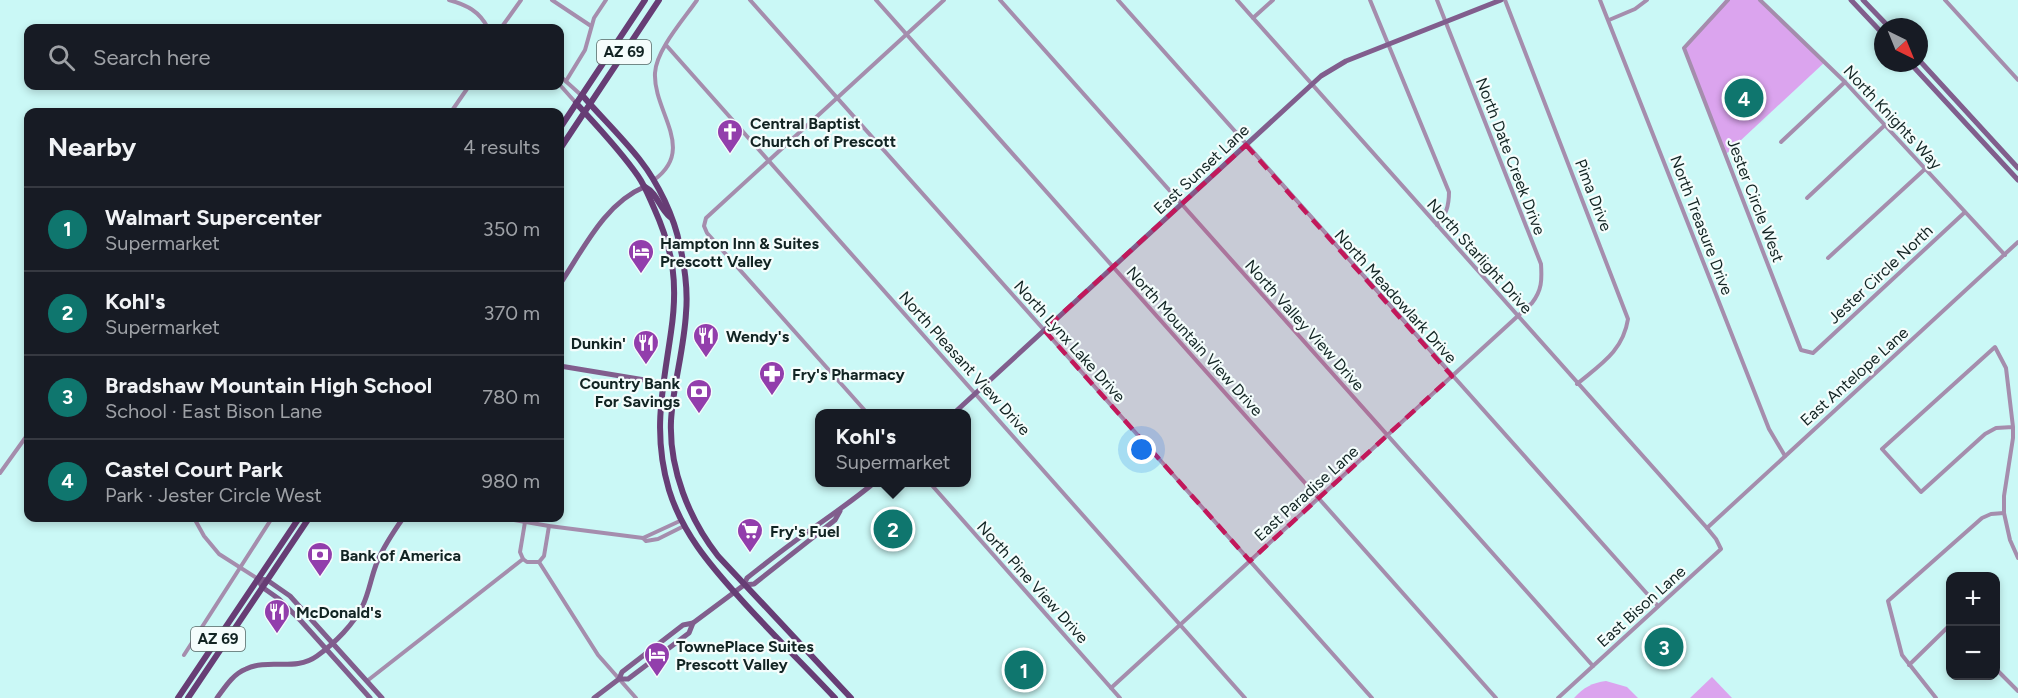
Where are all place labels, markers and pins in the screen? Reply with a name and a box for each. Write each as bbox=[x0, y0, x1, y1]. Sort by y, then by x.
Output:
pin: 4 bbox=[1724, 76, 1764, 120]
place label: Central Baptist Churtch of Prescott bbox=[750, 114, 896, 151]
church icon: Central Baptist Churtch of Prescott bbox=[715, 117, 745, 155]
place label: Hampton Inn & Suites Prescott Valley bbox=[660, 234, 819, 271]
hotel icon: Hampton Inn & Suites Prescott Valley bbox=[626, 237, 656, 275]
restaurant icon: Wendy's bbox=[691, 321, 721, 359]
place label: Wendy's bbox=[726, 327, 790, 346]
restaurant icon: Dunkin' bbox=[631, 328, 661, 366]
place label: Dunkin' bbox=[571, 334, 626, 353]
pharmacy icon: Fry's Pharmacy bbox=[757, 359, 787, 397]
place label: Fry's Pharmacy bbox=[792, 365, 905, 384]
place label: Country Bank For Savings bbox=[579, 374, 681, 411]
bank icon: Country Bank For Savings bbox=[684, 377, 714, 415]
pin: 2 bbox=[874, 506, 912, 552]
supermarket icon: Fry's Fuel bbox=[735, 516, 765, 554]
place label: Fry's Fuel bbox=[770, 522, 840, 541]
bank icon: Bank of America bbox=[305, 540, 335, 578]
place label: Bank of America bbox=[340, 546, 461, 565]
restaurant icon: McDonald's bbox=[262, 597, 292, 635]
place label: McDonald's bbox=[296, 603, 382, 622]
pin: 3 bbox=[1644, 624, 1684, 670]
place label: TownePlace Suites Prescott Valley bbox=[676, 637, 814, 674]
hotel icon: TownePlace Suites Prescott Valley bbox=[642, 640, 672, 678]
pin: 1 bbox=[1004, 648, 1044, 692]

